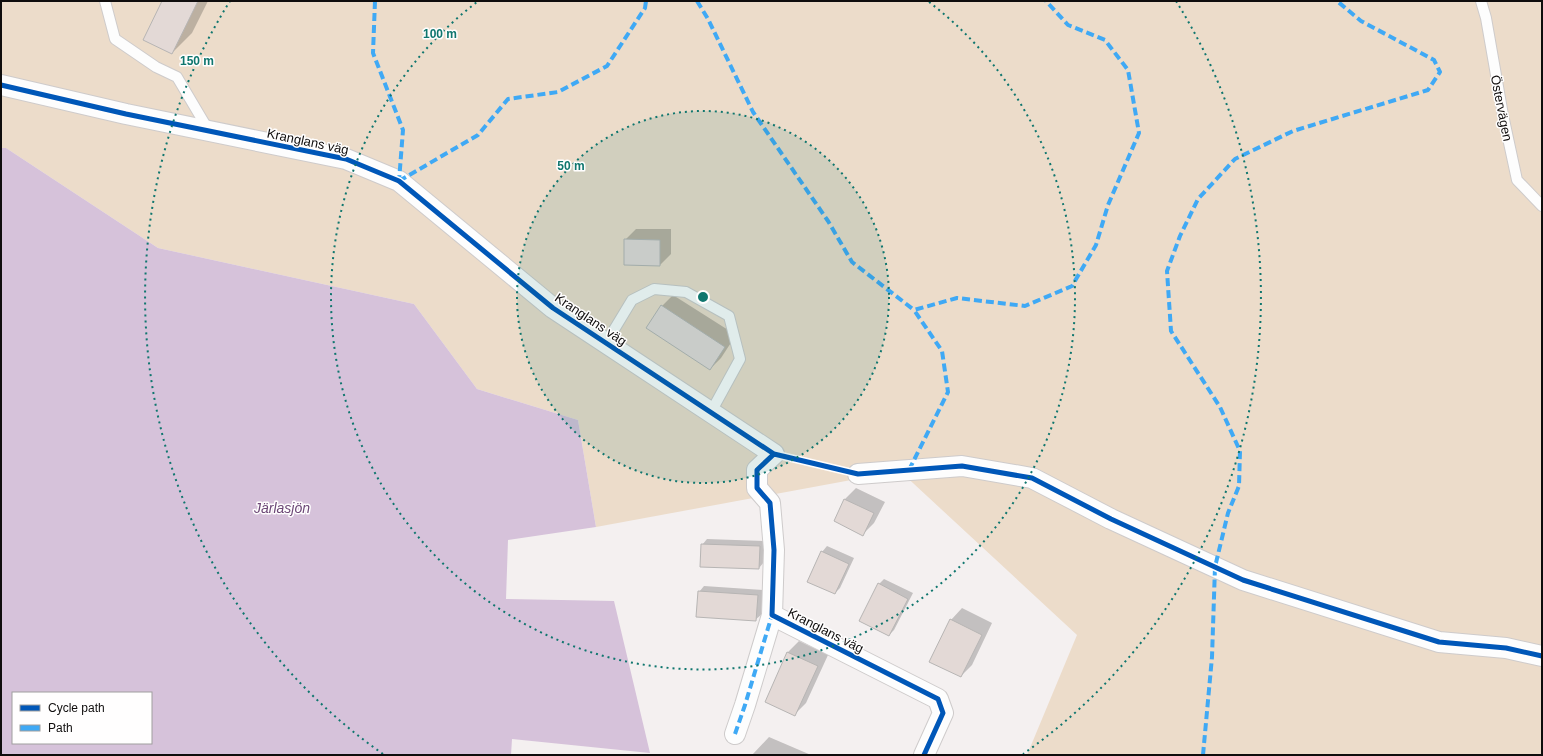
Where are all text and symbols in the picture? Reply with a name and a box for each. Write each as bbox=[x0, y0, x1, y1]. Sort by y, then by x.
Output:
text: 100 m bbox=[423, 27, 457, 41]
text: 150 m bbox=[180, 54, 214, 68]
street label: Östervägen bbox=[1488, 74, 1515, 143]
street label: Kranglans väg bbox=[266, 126, 350, 157]
text: 50 m bbox=[557, 159, 585, 173]
street label: Kranglans väg bbox=[552, 290, 629, 349]
centre of rings bbox=[696, 290, 710, 304]
water label: Järlasjön bbox=[253, 500, 310, 516]
street label: Kranglans väg bbox=[785, 605, 866, 656]
legend bbox=[12, 692, 152, 744]
text: Cycle path bbox=[48, 701, 105, 715]
text: Path bbox=[48, 721, 73, 735]

